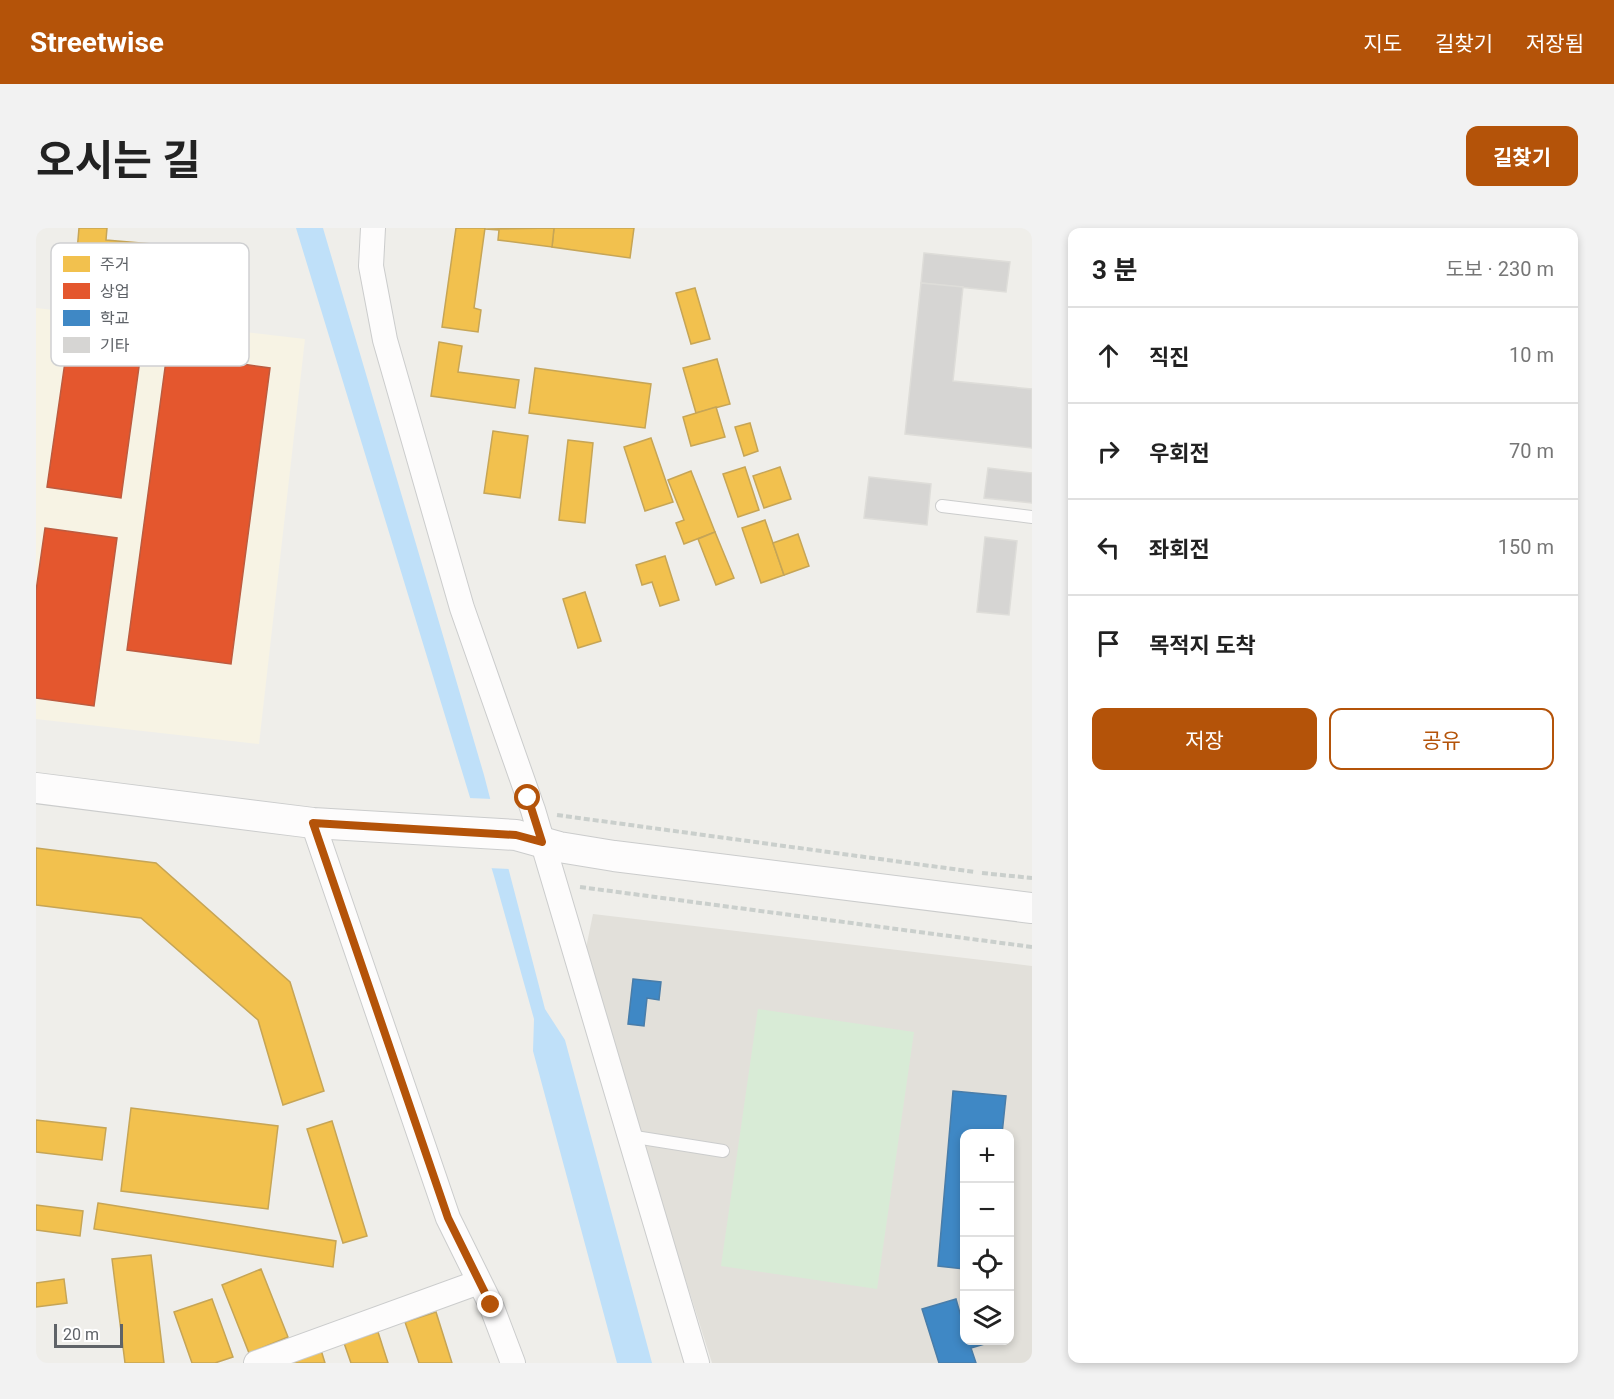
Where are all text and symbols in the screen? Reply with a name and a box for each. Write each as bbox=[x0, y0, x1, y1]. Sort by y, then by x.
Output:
text: Streetwise bbox=[30, 26, 164, 59]
text: 지도 bbox=[1363, 32, 1402, 56]
text: 길찾기 bbox=[1435, 32, 1493, 56]
text: 저장됨 bbox=[1526, 32, 1584, 56]
button: 길찾기 bbox=[1466, 126, 1578, 186]
text: 오시는 길 bbox=[36, 136, 201, 185]
legend bbox=[51, 243, 249, 366]
text: 주거 bbox=[100, 255, 129, 274]
text: 3 분 bbox=[1092, 255, 1137, 285]
text: 도보 · 230 m bbox=[1446, 257, 1554, 281]
text: 상업 bbox=[100, 282, 129, 301]
text: 학교 bbox=[100, 309, 129, 328]
text: 기타 bbox=[100, 336, 130, 355]
icon: ahead bbox=[1092, 339, 1125, 372]
text: 10 m bbox=[1509, 343, 1554, 367]
text: 직진 bbox=[1149, 345, 1189, 370]
icon: right bbox=[1092, 435, 1125, 468]
text: 70 m bbox=[1509, 439, 1554, 463]
text: 우회전 bbox=[1149, 441, 1210, 466]
icon: left bbox=[1092, 531, 1125, 564]
text: 150 m bbox=[1498, 535, 1554, 559]
text: 좌회전 bbox=[1149, 537, 1210, 562]
icon: arrive bbox=[1092, 627, 1125, 660]
text: 목적지 도착 bbox=[1149, 633, 1256, 658]
button: 저장 bbox=[1092, 708, 1317, 770]
button: 공유 bbox=[1329, 708, 1554, 770]
route start bbox=[514, 784, 540, 810]
map controls bbox=[960, 1129, 1014, 1345]
button: + bbox=[960, 1129, 1014, 1183]
button: − bbox=[960, 1183, 1014, 1237]
button: locate bbox=[960, 1237, 1014, 1291]
route end bbox=[477, 1291, 503, 1317]
button: layers bbox=[960, 1291, 1014, 1345]
scale bar bbox=[54, 1321, 123, 1348]
text: 20 m bbox=[63, 1325, 99, 1344]

